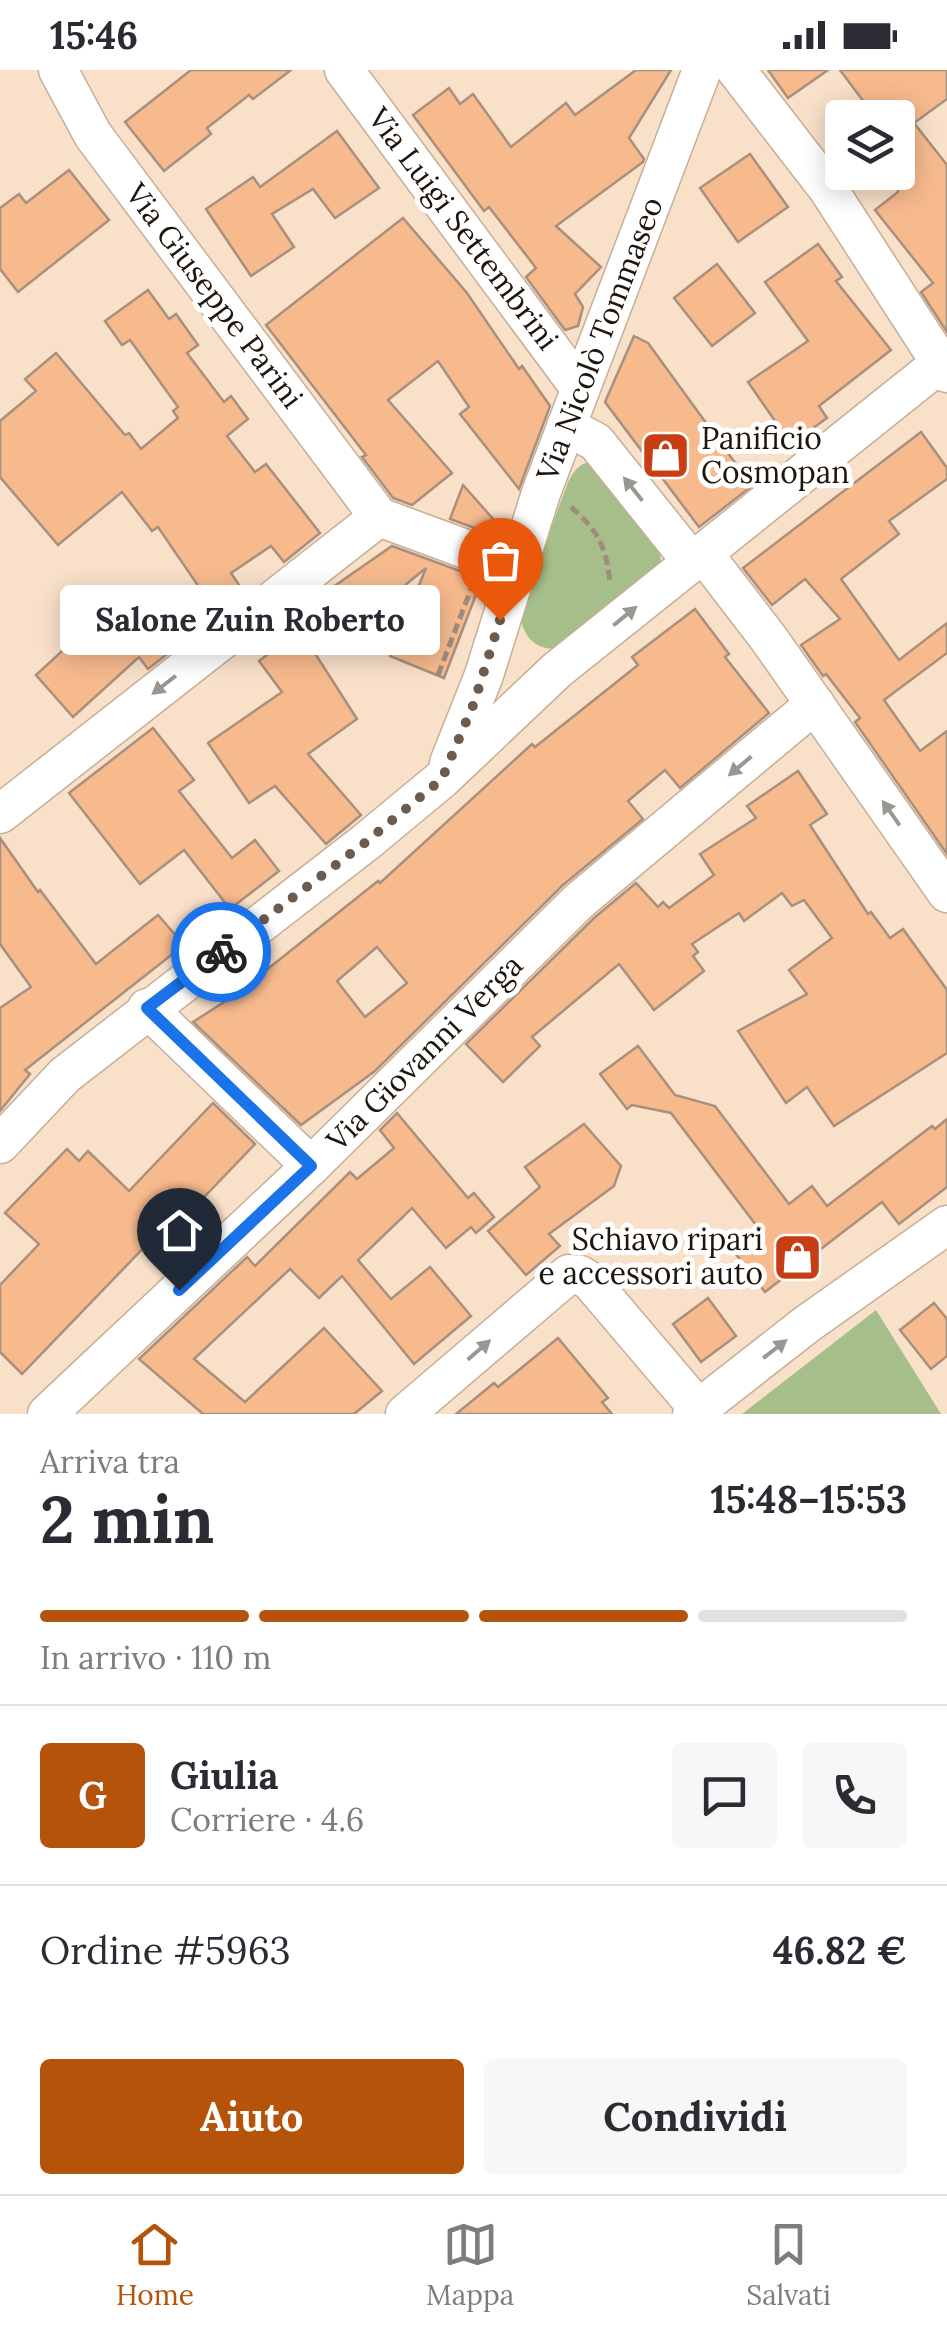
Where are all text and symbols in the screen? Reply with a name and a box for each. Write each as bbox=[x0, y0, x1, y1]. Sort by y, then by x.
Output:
text: 15:46 bbox=[50, 11, 138, 59]
street label: Via Luigi Settembrini bbox=[359, 99, 567, 358]
map controls bbox=[825, 100, 915, 190]
button: layers bbox=[825, 100, 915, 190]
street label: Via Giuseppe Parini bbox=[117, 175, 312, 415]
street label: Via Nicolò Tommaseo bbox=[527, 191, 671, 487]
place label: Panificio Cosmopan bbox=[701, 419, 849, 491]
shop icon: Panificio Cosmopan bbox=[640, 430, 692, 482]
one-way arrow bbox=[623, 476, 644, 501]
pin bbox=[458, 518, 543, 621]
icon: bag bbox=[473, 533, 528, 588]
callout: Salone Zuin Roberto bbox=[60, 585, 440, 655]
text: Salone Zuin Roberto bbox=[95, 599, 405, 640]
one-way arrow bbox=[612, 606, 637, 627]
one-way arrow bbox=[151, 674, 177, 695]
one-way arrow bbox=[727, 755, 752, 777]
one-way arrow bbox=[882, 800, 901, 827]
courier bbox=[171, 902, 271, 1002]
icon: bike bbox=[194, 925, 249, 980]
street label: Via Giovanni Verga bbox=[317, 946, 531, 1160]
pin bbox=[137, 1188, 222, 1291]
icon: home bbox=[152, 1203, 207, 1258]
place label: Schiavo ripari e accessori auto bbox=[538, 1220, 763, 1292]
shop icon: Schiavo ripari e accessori auto bbox=[772, 1231, 824, 1283]
one-way arrow bbox=[466, 1339, 491, 1361]
one-way arrow bbox=[762, 1339, 788, 1360]
text: Arriva tra bbox=[40, 1441, 180, 1482]
text: 15:48–15:53 bbox=[710, 1475, 907, 1523]
text: 2 min bbox=[40, 1478, 214, 1561]
text: In arrivo · 110 m bbox=[40, 1637, 271, 1678]
button: chat bbox=[672, 1743, 777, 1848]
button: phone bbox=[802, 1743, 907, 1848]
text: Giulia bbox=[170, 1751, 279, 1799]
text: G bbox=[78, 1771, 107, 1819]
text: Corriere · 4.6 bbox=[170, 1799, 364, 1840]
text: Ordine #5963 bbox=[40, 1926, 291, 1974]
text: 46.82 € bbox=[773, 1926, 907, 1974]
button: Aiuto bbox=[40, 2059, 464, 2174]
button: Condividi bbox=[484, 2059, 907, 2174]
tab: Home bbox=[116, 2217, 194, 2313]
tab: Mappa bbox=[426, 2217, 514, 2313]
tab: Salvati bbox=[746, 2217, 831, 2313]

